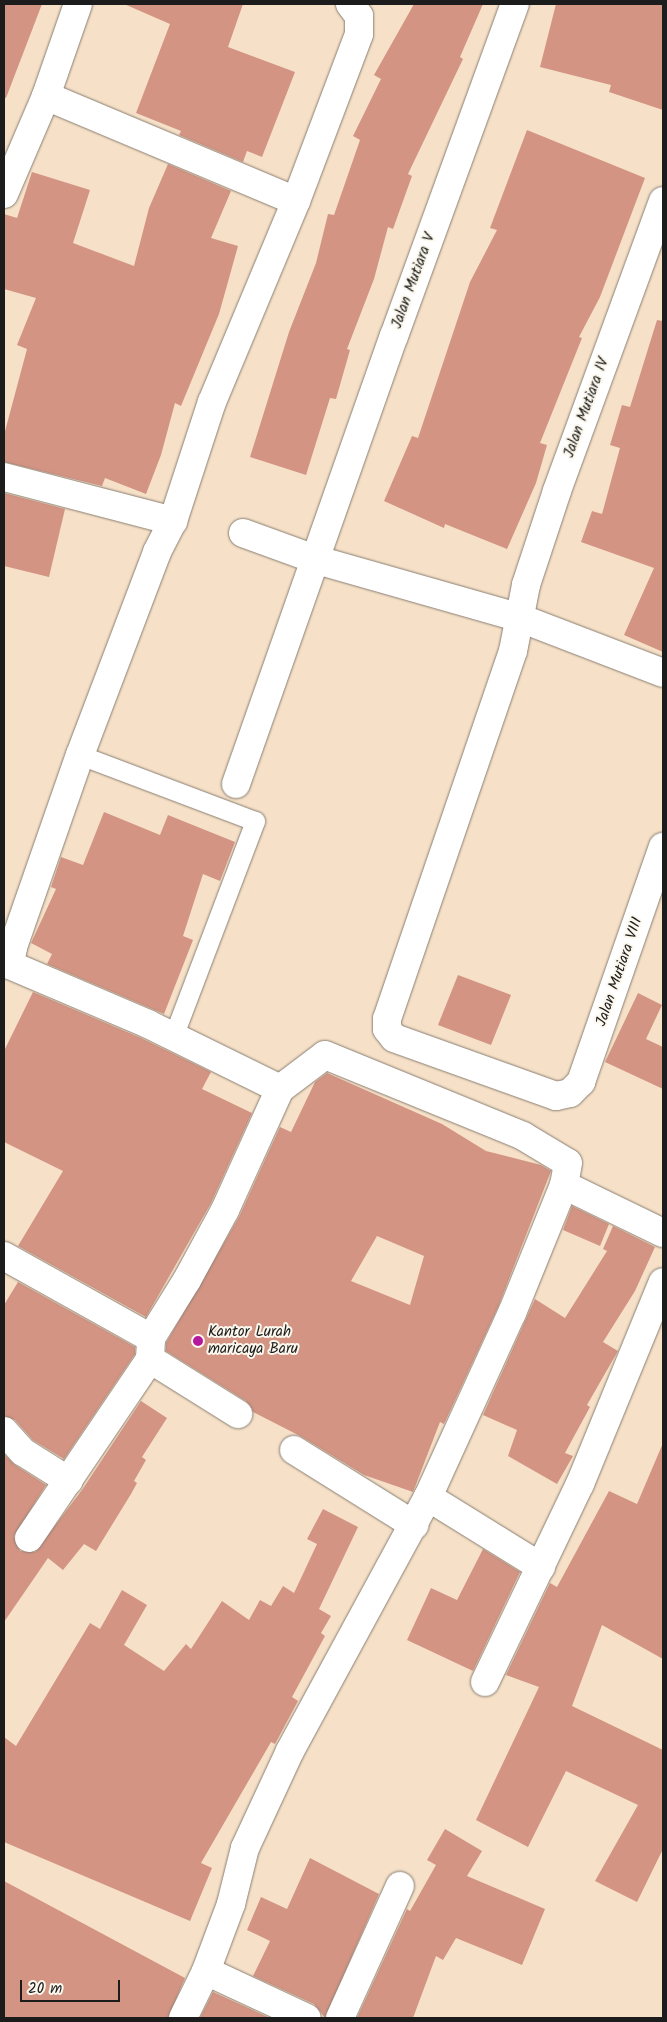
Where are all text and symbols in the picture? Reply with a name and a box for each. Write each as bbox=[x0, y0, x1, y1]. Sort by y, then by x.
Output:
street label: Jalan Mutiara V bbox=[388, 231, 440, 331]
street label: Jalan Mutiara IV bbox=[561, 356, 613, 460]
street label: Jalan Mutiara VIII bbox=[593, 915, 647, 1029]
place label: Kantor Lurah maricaya Baru bbox=[208, 1323, 298, 1358]
marker: Kantor Lurah maricaya Baru bbox=[192, 1335, 204, 1347]
scale bar bbox=[22, 1970, 122, 2002]
text: 20 m bbox=[28, 1977, 62, 2001]

